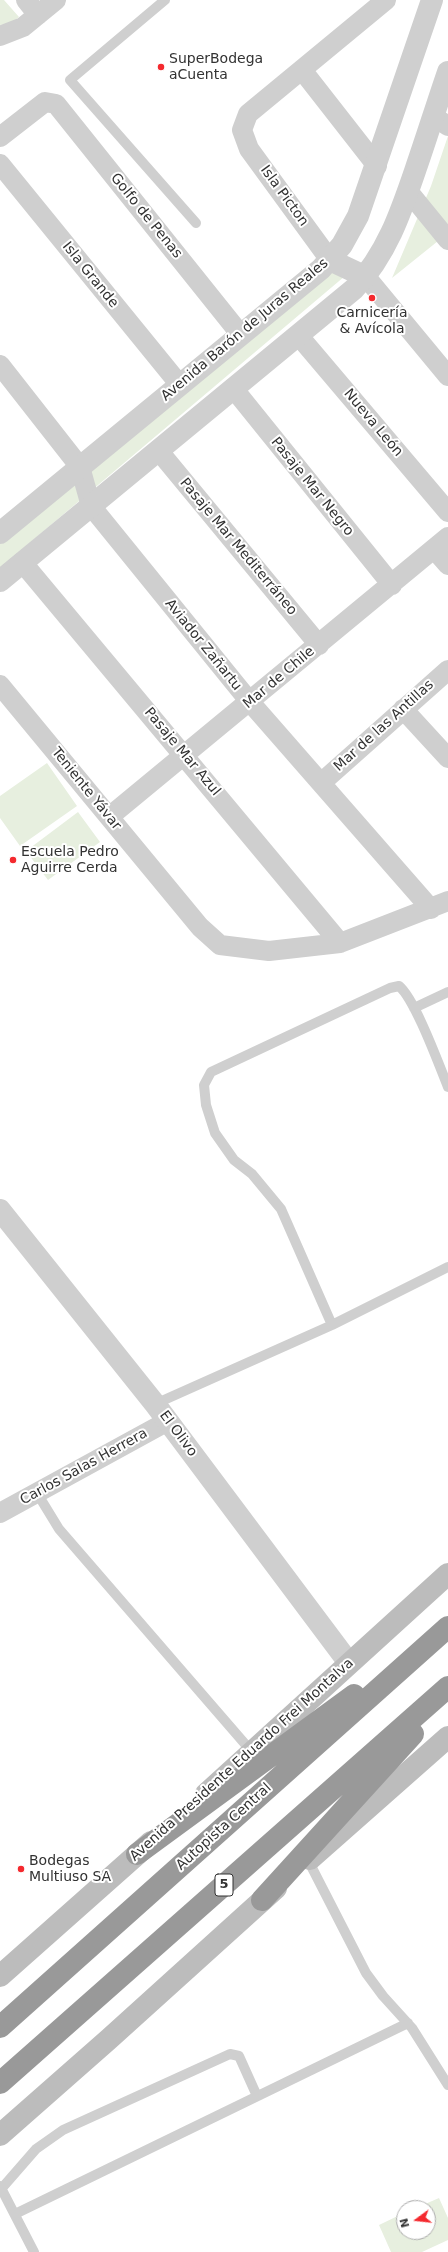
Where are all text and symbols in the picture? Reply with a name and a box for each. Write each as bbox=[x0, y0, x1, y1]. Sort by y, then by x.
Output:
place label: SuperBodega aCuenta bbox=[169, 51, 263, 84]
marker: SuperBodega aCuenta bbox=[156, 62, 166, 72]
street label: Isla Picton bbox=[256, 162, 312, 230]
street label: Golfo de Penas bbox=[107, 170, 185, 262]
street label: Isla Grande bbox=[58, 239, 122, 311]
street label: Avenida Barón de Juras Reales bbox=[158, 255, 332, 405]
marker: Carnicería & Avícola bbox=[367, 293, 377, 303]
place label: Carnicería & Avícola bbox=[336, 305, 408, 338]
street label: Nueva León bbox=[340, 386, 406, 460]
street label: Pasaje Mar Negro bbox=[267, 434, 357, 540]
street label: Pasaje Mar Mediterráneo bbox=[176, 475, 300, 619]
street label: Aviador Zañartu bbox=[161, 596, 245, 694]
street label: Mar de Chile bbox=[240, 643, 318, 713]
street label: Mar de las Antillas bbox=[331, 677, 437, 775]
street label: Pasaje Mar Azul bbox=[140, 705, 224, 799]
street label: Teniente Yávar bbox=[48, 744, 124, 834]
place label: Escuela Pedro Aguirre Cerda bbox=[21, 844, 119, 876]
marker: Escuela Pedro Aguirre Cerda bbox=[8, 855, 18, 865]
street label: El Olivo bbox=[155, 1408, 201, 1460]
street label: Carlos Salas Herrera bbox=[17, 1425, 151, 1509]
street label: Avenida Presidente Eduardo Frei Montalva bbox=[127, 1655, 357, 1865]
street label: Autopista Central bbox=[173, 1780, 275, 1874]
place label: Bodegas Multiuso SA bbox=[29, 1853, 111, 1886]
marker: Bodegas Multiuso SA bbox=[16, 1864, 26, 1874]
road number: 5 bbox=[215, 1874, 233, 1896]
north arrow bbox=[396, 2200, 436, 2240]
text: N bbox=[397, 2217, 412, 2229]

